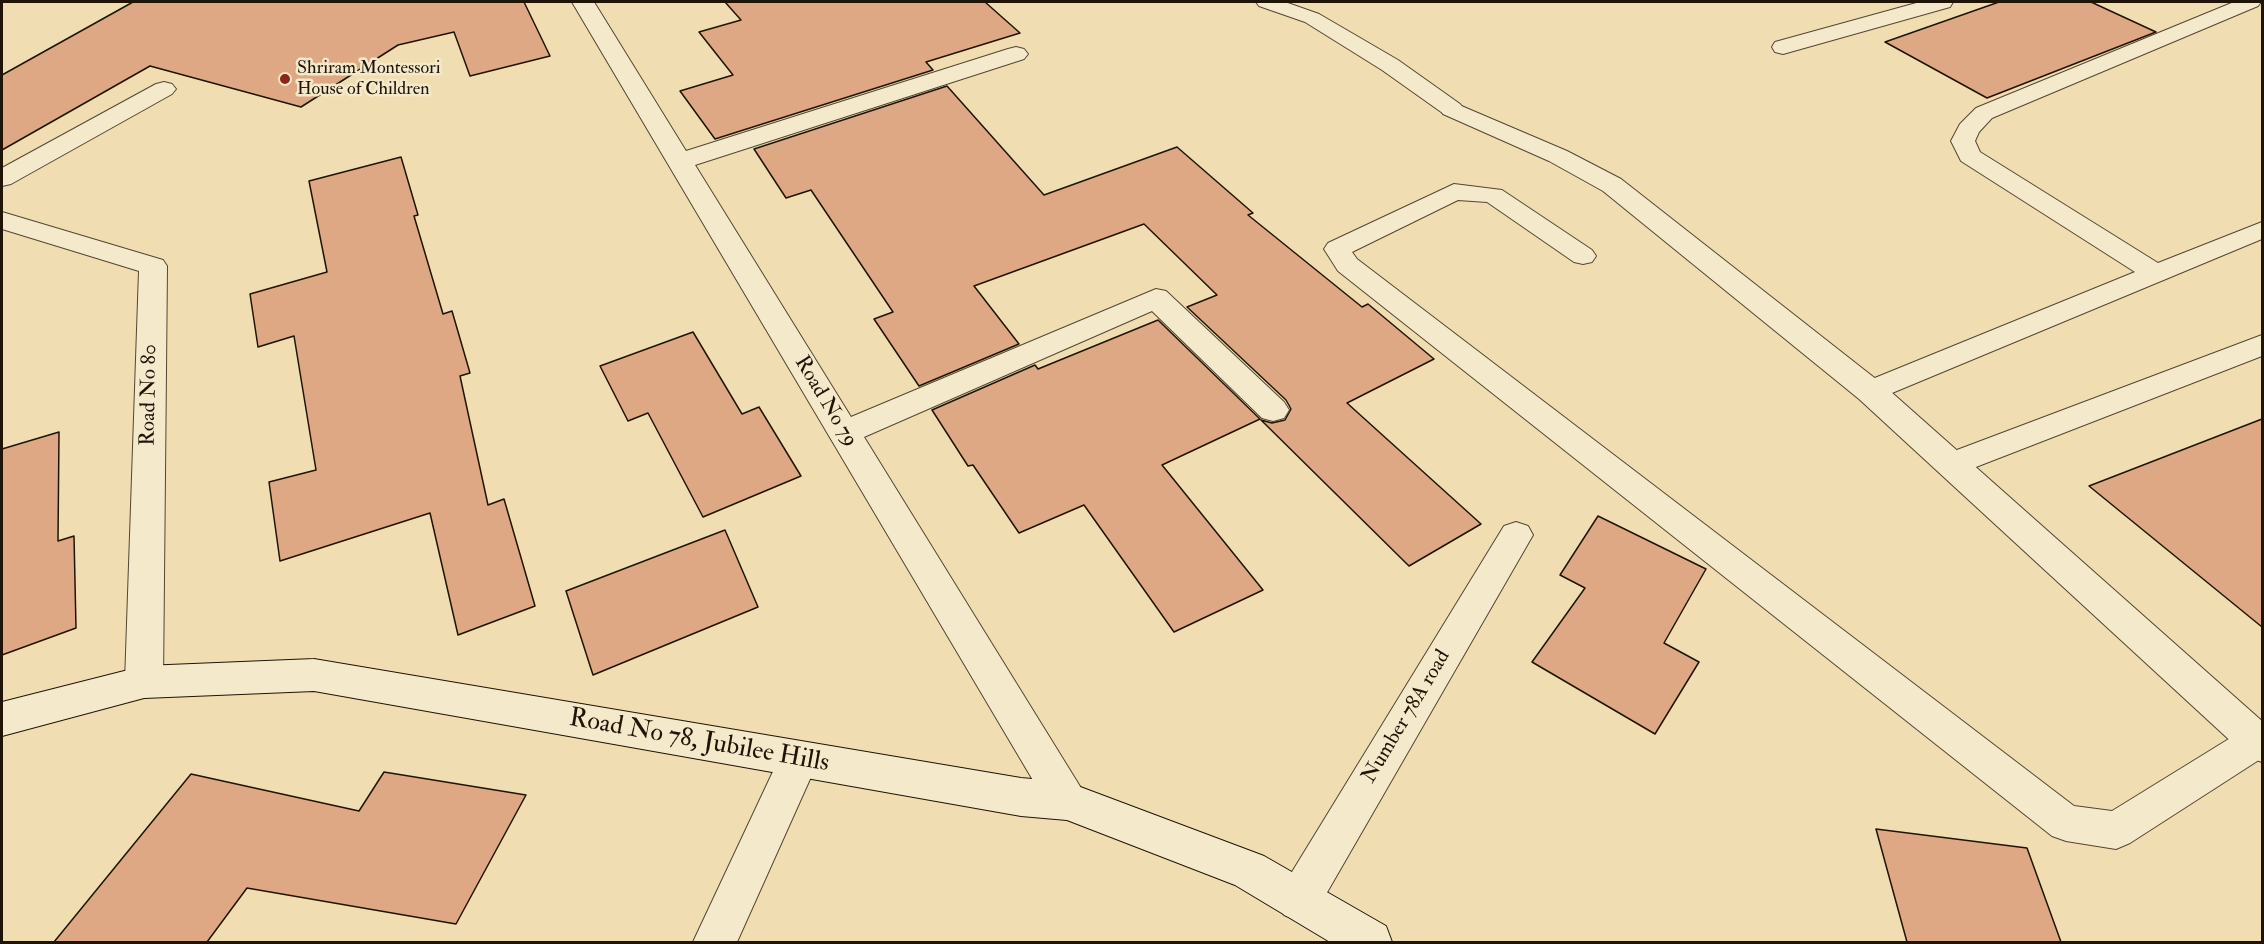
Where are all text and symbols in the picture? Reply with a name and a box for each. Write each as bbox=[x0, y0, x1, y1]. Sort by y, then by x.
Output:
place label: Shriram Montessori House of Children bbox=[297, 58, 441, 100]
marker: Shriram Montessori House of Children bbox=[278, 72, 292, 86]
street label: Road No 80 bbox=[137, 344, 163, 446]
street label: Road No 79 bbox=[788, 352, 862, 452]
street label: Number 78A road bbox=[1357, 646, 1457, 788]
street label: Road No 78, Jubilee Hills bbox=[567, 704, 831, 780]

